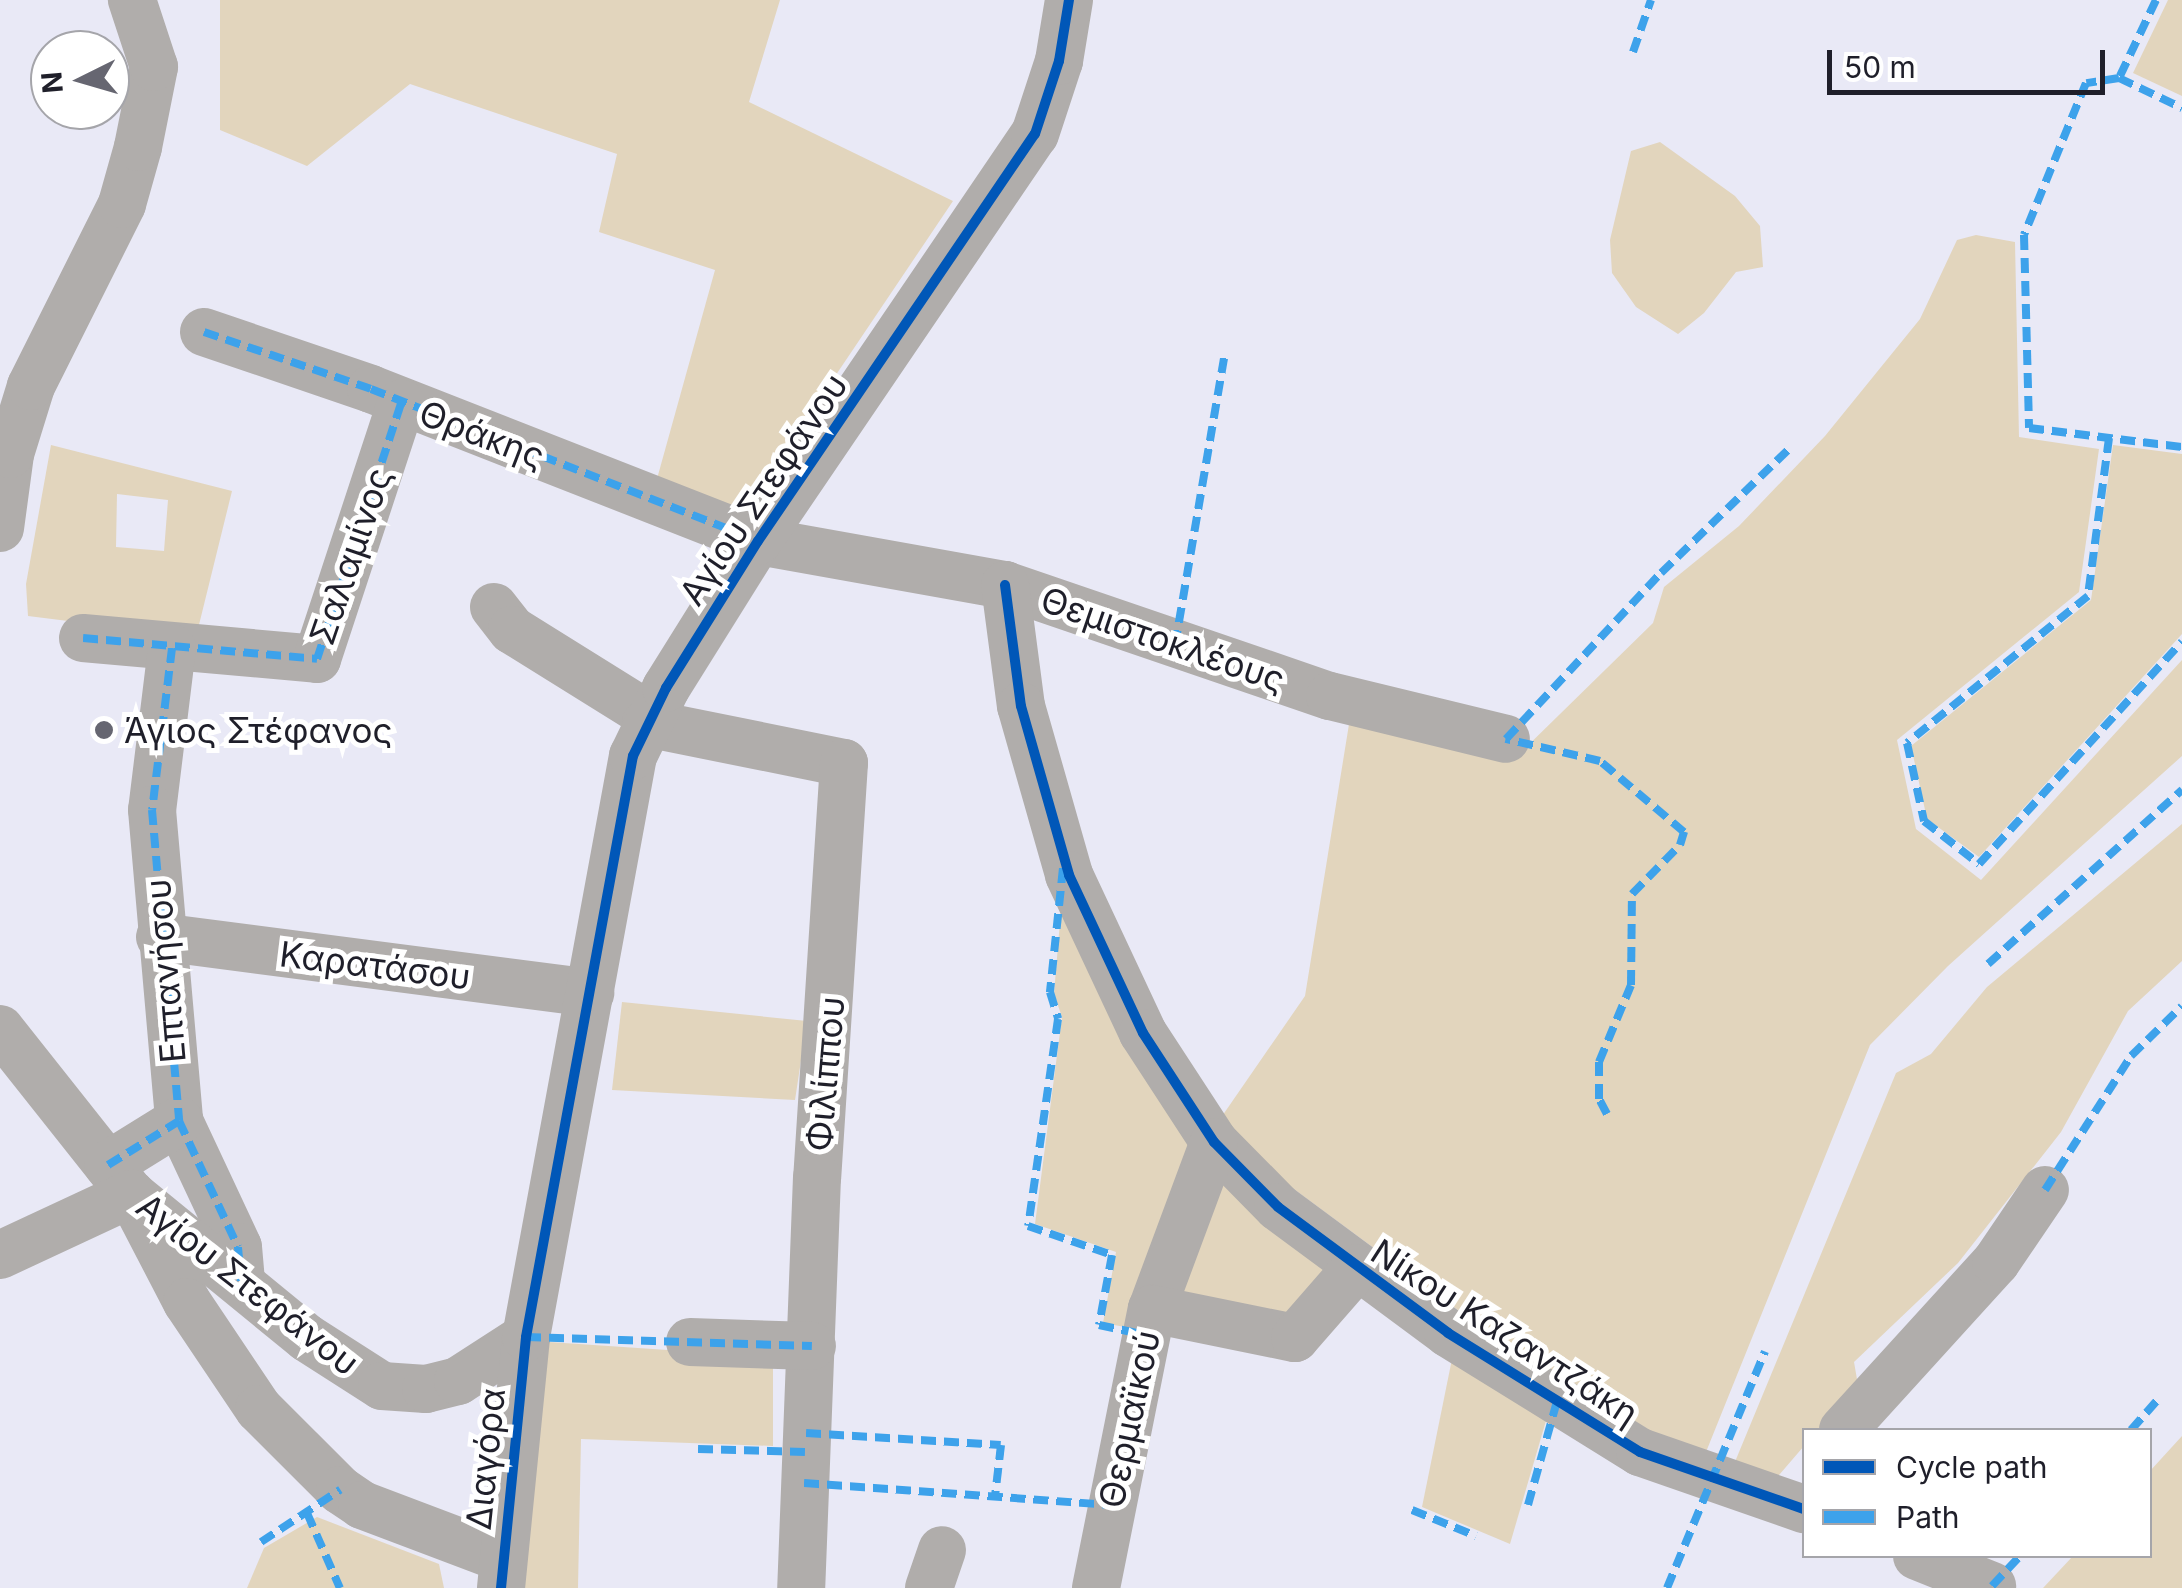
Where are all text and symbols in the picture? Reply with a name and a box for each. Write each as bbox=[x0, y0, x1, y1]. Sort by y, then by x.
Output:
north arrow bbox=[30, 30, 130, 130]
scale bar bbox=[1832, 30, 2110, 92]
text: 50 m bbox=[1844, 49, 1916, 85]
text: N bbox=[34, 70, 70, 95]
street label: Αγίου Στεφάνου bbox=[670, 365, 856, 613]
street label: Θράκης bbox=[414, 391, 550, 477]
street label: Σαλαμίνος bbox=[300, 462, 400, 650]
street label: Θεμιστοκλέους bbox=[1036, 578, 1290, 700]
place label: Άγιος Στέφανος bbox=[124, 709, 393, 751]
marker: Άγιος Στέφανος bbox=[93, 719, 115, 741]
street label: Επτανήσου bbox=[136, 877, 194, 1065]
street label: Καρατάσου bbox=[277, 932, 473, 998]
street label: Φιλίππου bbox=[797, 995, 853, 1153]
street label: Αγίου Στεφάνου bbox=[129, 1184, 367, 1384]
street label: Νίκου Καζαντζάκη bbox=[1364, 1230, 1646, 1434]
street label: Θερμαϊκού bbox=[1090, 1326, 1168, 1512]
street label: Διαγόρα bbox=[457, 1386, 513, 1532]
legend bbox=[1802, 1428, 2152, 1558]
text: Cycle path bbox=[1896, 1449, 2048, 1485]
text: Path bbox=[1896, 1499, 1960, 1535]

